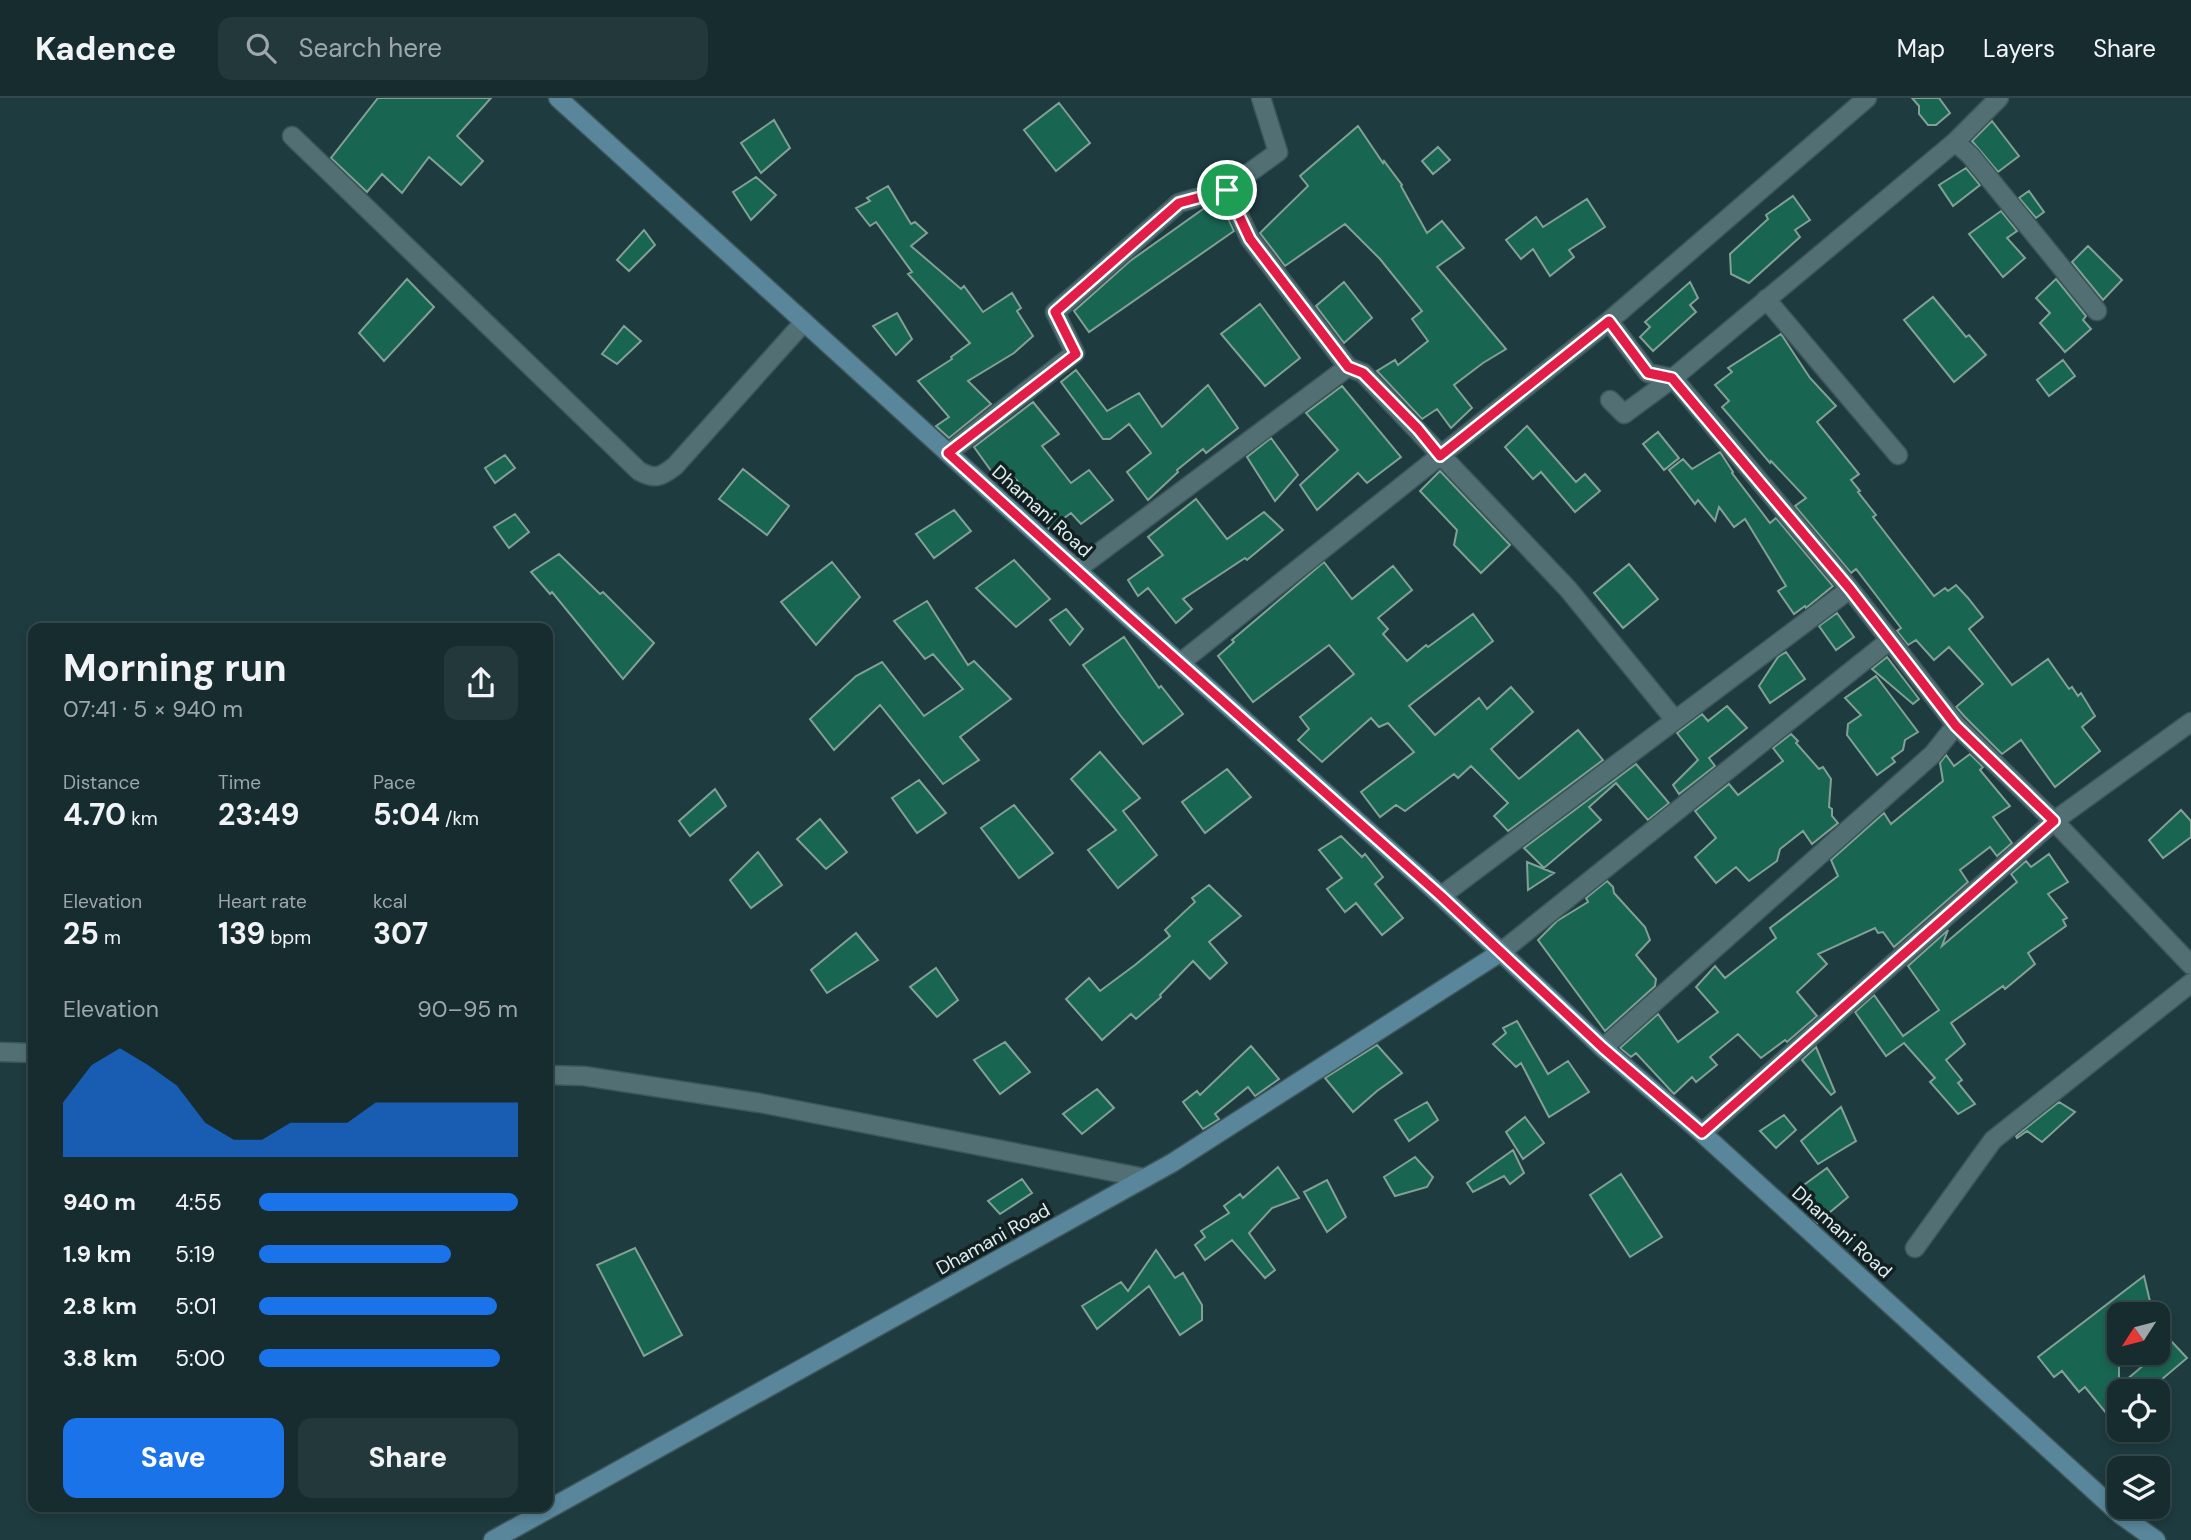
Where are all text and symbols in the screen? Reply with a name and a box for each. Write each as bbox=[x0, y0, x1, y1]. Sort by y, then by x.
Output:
search box bbox=[218, 17, 708, 80]
text: Kadence bbox=[35, 27, 176, 70]
icon: search bbox=[242, 29, 280, 67]
text: Search here bbox=[298, 31, 442, 65]
text: Map bbox=[1897, 33, 1945, 64]
text: Layers bbox=[1983, 33, 2055, 64]
text: Share bbox=[2093, 33, 2156, 64]
pin bbox=[1197, 160, 1257, 220]
icon: arrive bbox=[1208, 171, 1246, 209]
street label: Dhamani Road bbox=[987, 459, 1097, 563]
text: Morning run bbox=[63, 643, 287, 693]
button: share bbox=[444, 646, 518, 720]
text: 07:41 · 5 × 940 m bbox=[63, 694, 243, 724]
text: Distance bbox=[63, 770, 140, 795]
text: Time bbox=[218, 770, 261, 795]
text: Pace bbox=[373, 770, 416, 795]
text: 4.70 bbox=[63, 795, 126, 834]
text: 23:49 bbox=[218, 795, 300, 834]
text: 5:04 bbox=[373, 795, 440, 834]
text: km bbox=[126, 806, 158, 831]
text: /km bbox=[440, 806, 479, 831]
text: Elevation bbox=[63, 889, 142, 914]
text: Heart rate bbox=[218, 889, 307, 914]
text: kcal bbox=[373, 889, 407, 914]
text: 25 bbox=[63, 914, 99, 953]
text: 139 bbox=[218, 914, 265, 953]
text: 307 bbox=[373, 914, 428, 953]
text: m bbox=[99, 925, 121, 950]
text: bpm bbox=[265, 925, 311, 950]
text: Elevation bbox=[63, 994, 159, 1024]
text: 90–95 m bbox=[417, 994, 518, 1024]
street label: Dhamani Road bbox=[1787, 1180, 1897, 1284]
text: 940 m bbox=[63, 1187, 136, 1217]
text: 4:55 bbox=[175, 1187, 222, 1217]
street label: Dhamani Road bbox=[932, 1197, 1054, 1281]
text: 1.9 km bbox=[63, 1239, 131, 1269]
text: 5:19 bbox=[175, 1239, 215, 1269]
text: 2.8 km bbox=[63, 1291, 137, 1321]
text: 5:01 bbox=[175, 1291, 217, 1321]
north arrow bbox=[2107, 1302, 2170, 1365]
map controls bbox=[2107, 1302, 2170, 1519]
text: 3.8 km bbox=[63, 1343, 138, 1373]
text: 5:00 bbox=[175, 1343, 225, 1373]
button: locate bbox=[2107, 1379, 2170, 1442]
button: Save bbox=[63, 1418, 284, 1498]
button: Share bbox=[298, 1418, 518, 1498]
button: layers bbox=[2107, 1456, 2170, 1519]

